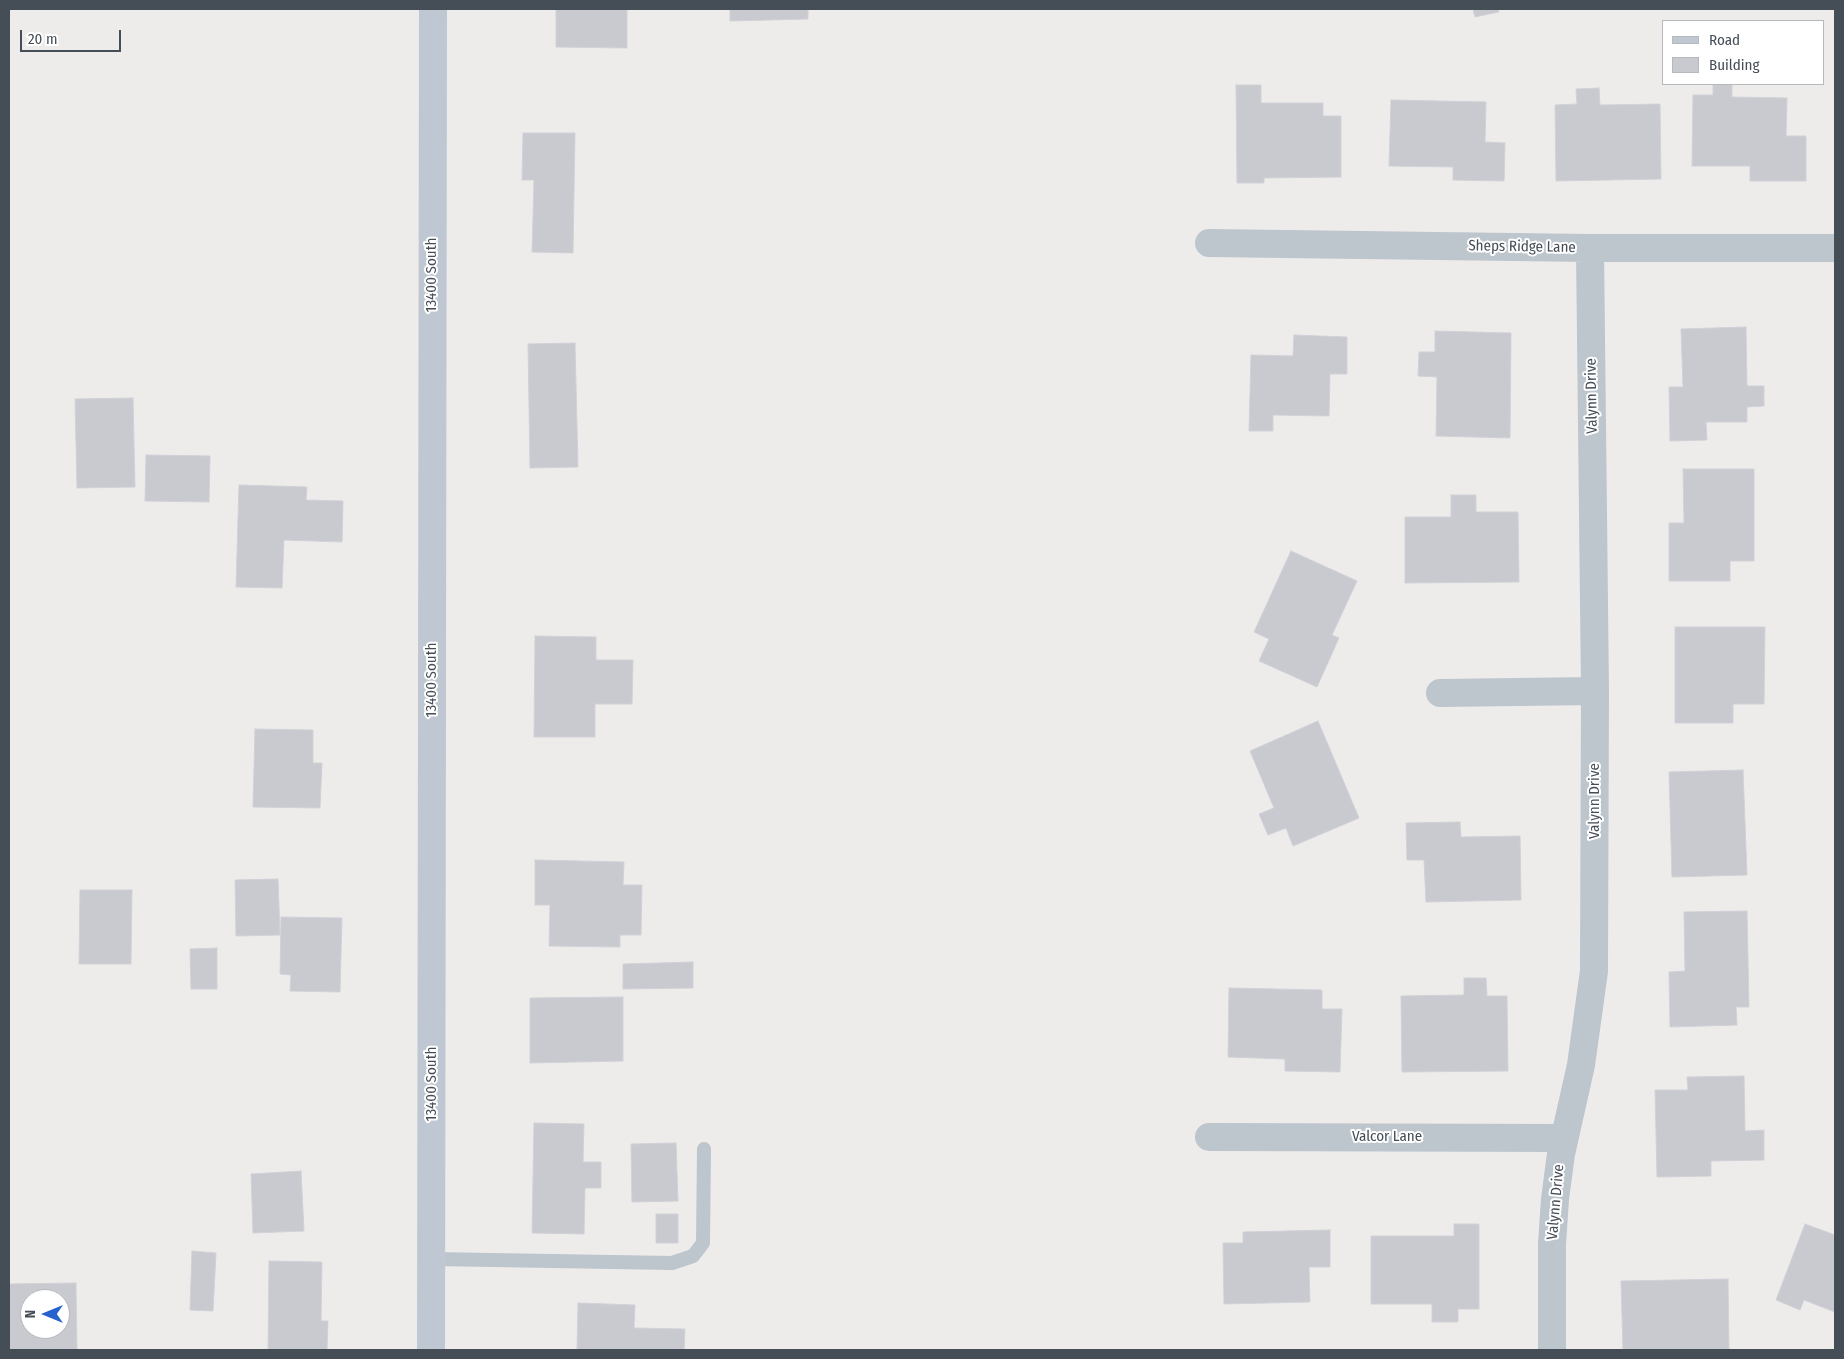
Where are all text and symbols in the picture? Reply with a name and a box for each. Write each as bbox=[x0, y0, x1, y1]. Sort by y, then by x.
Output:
scale bar bbox=[22, 20, 124, 52]
legend bbox=[1662, 20, 1824, 85]
text: 20 m bbox=[28, 30, 58, 48]
text: Road bbox=[1709, 31, 1740, 49]
text: Building bbox=[1709, 56, 1760, 74]
street label: Sheps Ridge Lane bbox=[1468, 237, 1576, 257]
street label: 13400 South bbox=[423, 238, 441, 312]
street label: Valynn Drive bbox=[1582, 358, 1602, 434]
street label: 13400 South bbox=[423, 643, 441, 717]
street label: Valynn Drive bbox=[1586, 763, 1604, 839]
street label: 13400 South bbox=[423, 1047, 441, 1121]
street label: Valcor Lane bbox=[1352, 1128, 1422, 1146]
street label: Valynn Drive bbox=[1544, 1163, 1568, 1241]
north arrow bbox=[20, 1289, 70, 1339]
text: N bbox=[22, 1310, 39, 1318]

